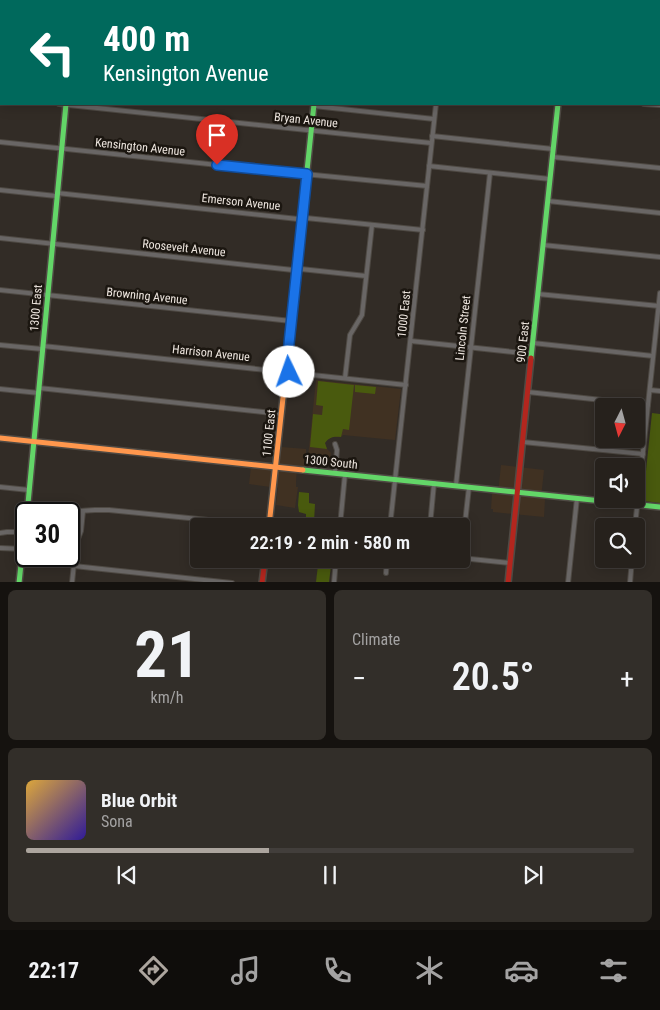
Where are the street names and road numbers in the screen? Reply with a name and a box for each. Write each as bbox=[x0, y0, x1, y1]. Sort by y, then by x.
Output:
street label: Bryan Avenue bbox=[273, 110, 339, 130]
street label: Kensington Avenue bbox=[94, 135, 186, 159]
street label: Emerson Avenue bbox=[201, 191, 281, 213]
street label: Roosevelt Avenue bbox=[142, 237, 227, 259]
street label: 1300 East bbox=[27, 283, 45, 332]
street label: Browning Avenue bbox=[106, 285, 189, 307]
street label: 1000 East bbox=[395, 289, 413, 338]
street label: Lincoln Street bbox=[453, 294, 473, 361]
street label: 900 East bbox=[514, 320, 532, 363]
street label: Harrison Avenue bbox=[172, 342, 251, 364]
street label: 1100 East bbox=[260, 408, 278, 457]
street label: 1300 South bbox=[303, 452, 359, 472]

